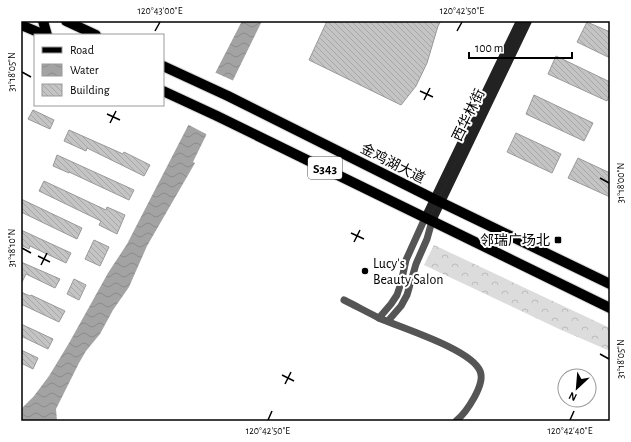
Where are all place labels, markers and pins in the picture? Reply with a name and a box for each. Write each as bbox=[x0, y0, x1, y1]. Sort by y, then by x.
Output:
place label: 邻瑞广场北 bbox=[480, 232, 550, 248]
marker: 邻瑞广场北 bbox=[553, 235, 563, 245]
place label: Lucy's Beauty Salon bbox=[373, 257, 443, 287]
marker: Lucy's Beauty Salon bbox=[360, 266, 370, 276]

